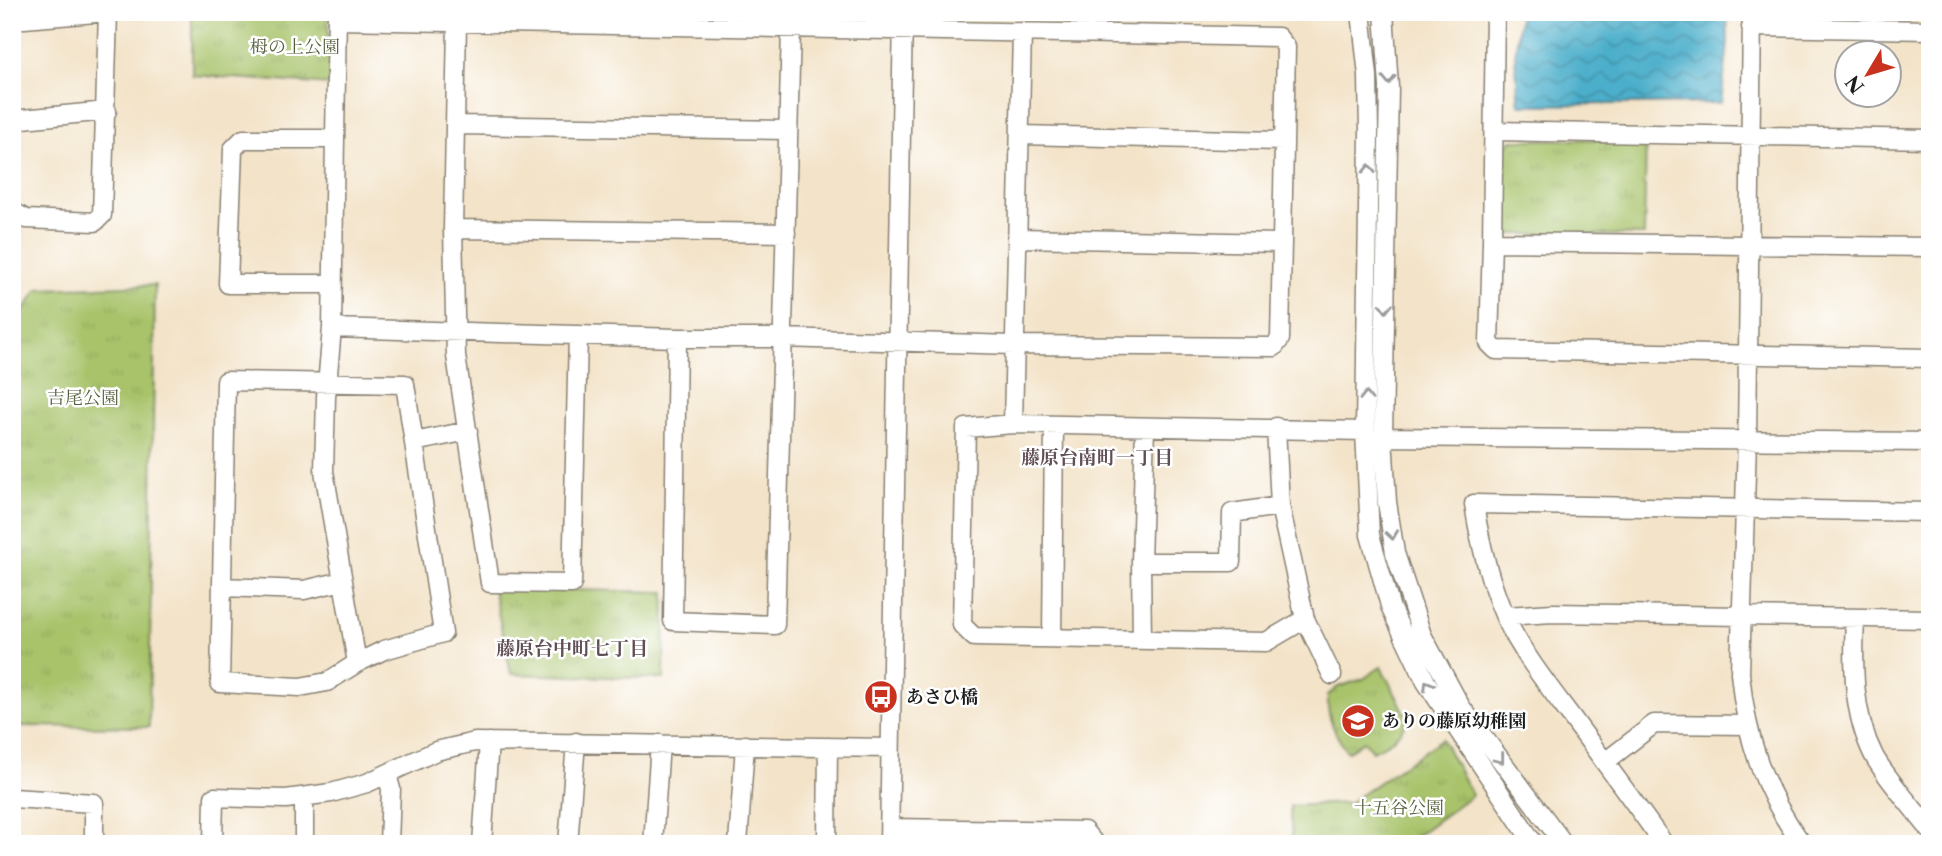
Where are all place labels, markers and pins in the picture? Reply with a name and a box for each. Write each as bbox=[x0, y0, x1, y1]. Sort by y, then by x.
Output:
bus stop icon: あさひ橋 bbox=[862, 678, 900, 716]
place label: あさひ橋 bbox=[906, 686, 978, 708]
school or university icon: ありの藤原幼稚園 bbox=[1339, 702, 1377, 740]
place label: ありの藤原幼稚園 bbox=[1382, 710, 1526, 732]

